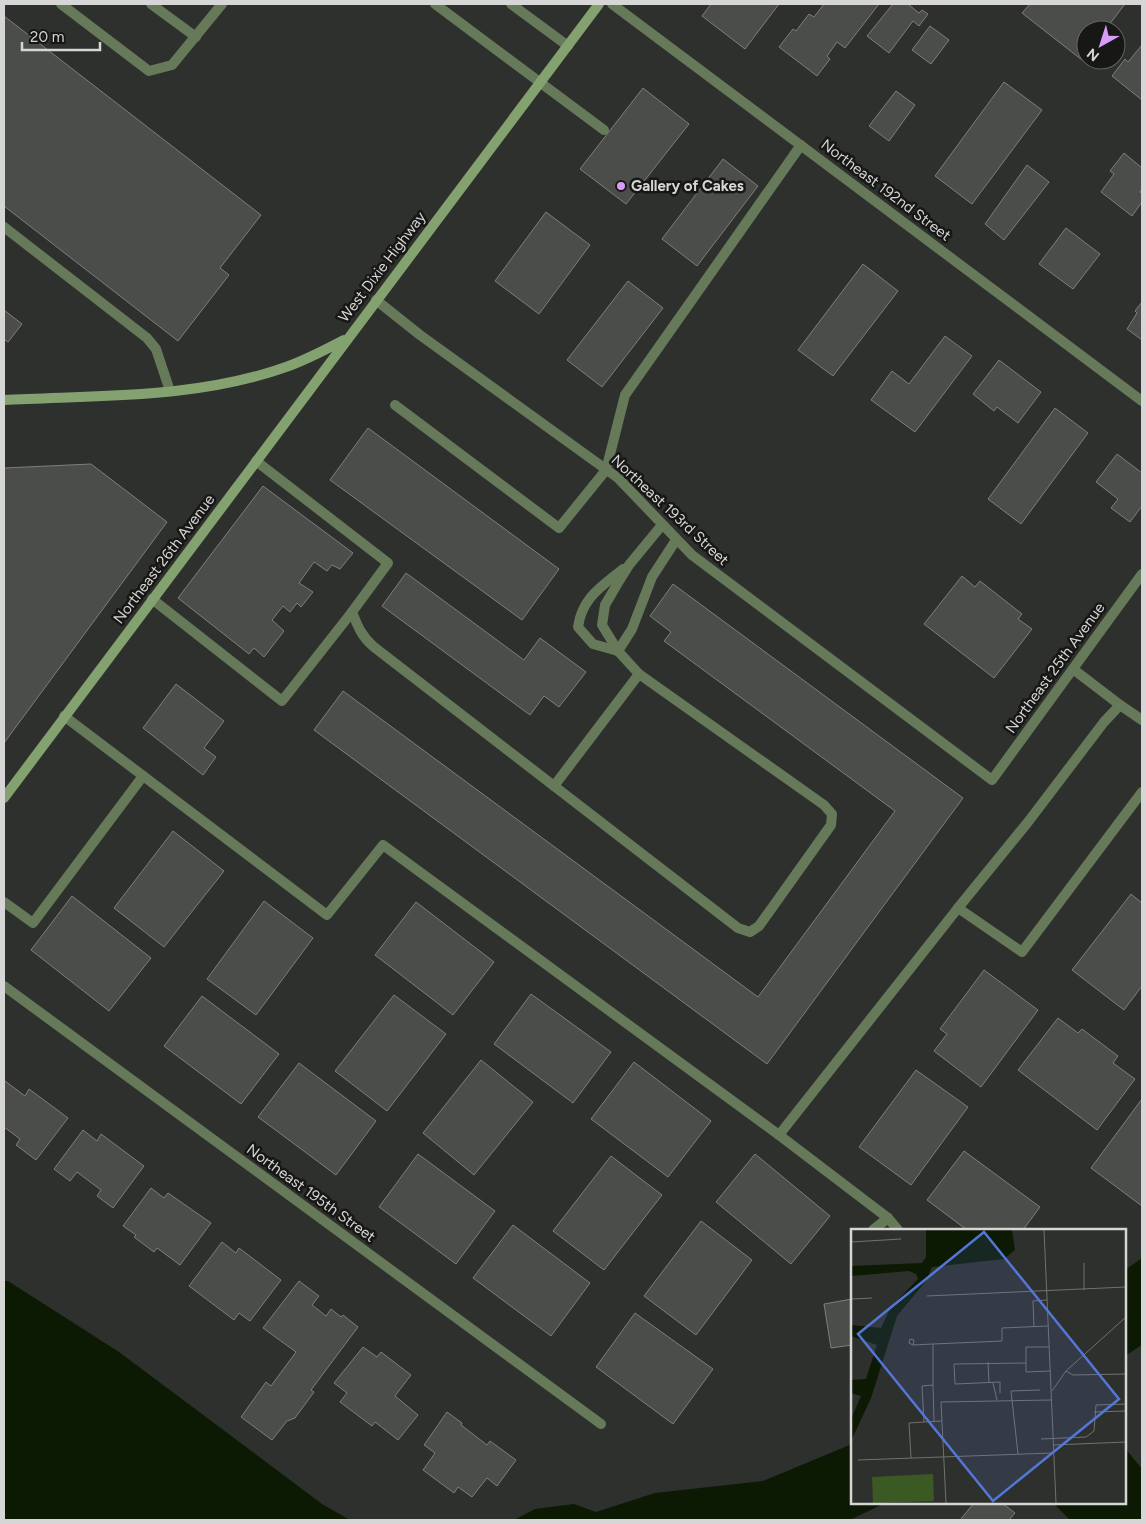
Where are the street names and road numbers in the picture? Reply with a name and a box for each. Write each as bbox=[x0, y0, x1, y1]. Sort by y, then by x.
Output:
street label: Northeast 192nd Street bbox=[818, 135, 955, 245]
street label: West Dixie Highway bbox=[335, 208, 429, 326]
street label: Northeast 193rd Street bbox=[608, 451, 733, 569]
street label: Northeast 26th Avenue bbox=[110, 491, 218, 627]
street label: Northeast 25th Avenue bbox=[1002, 599, 1108, 737]
street label: Northeast 195th Street bbox=[243, 1140, 379, 1246]

